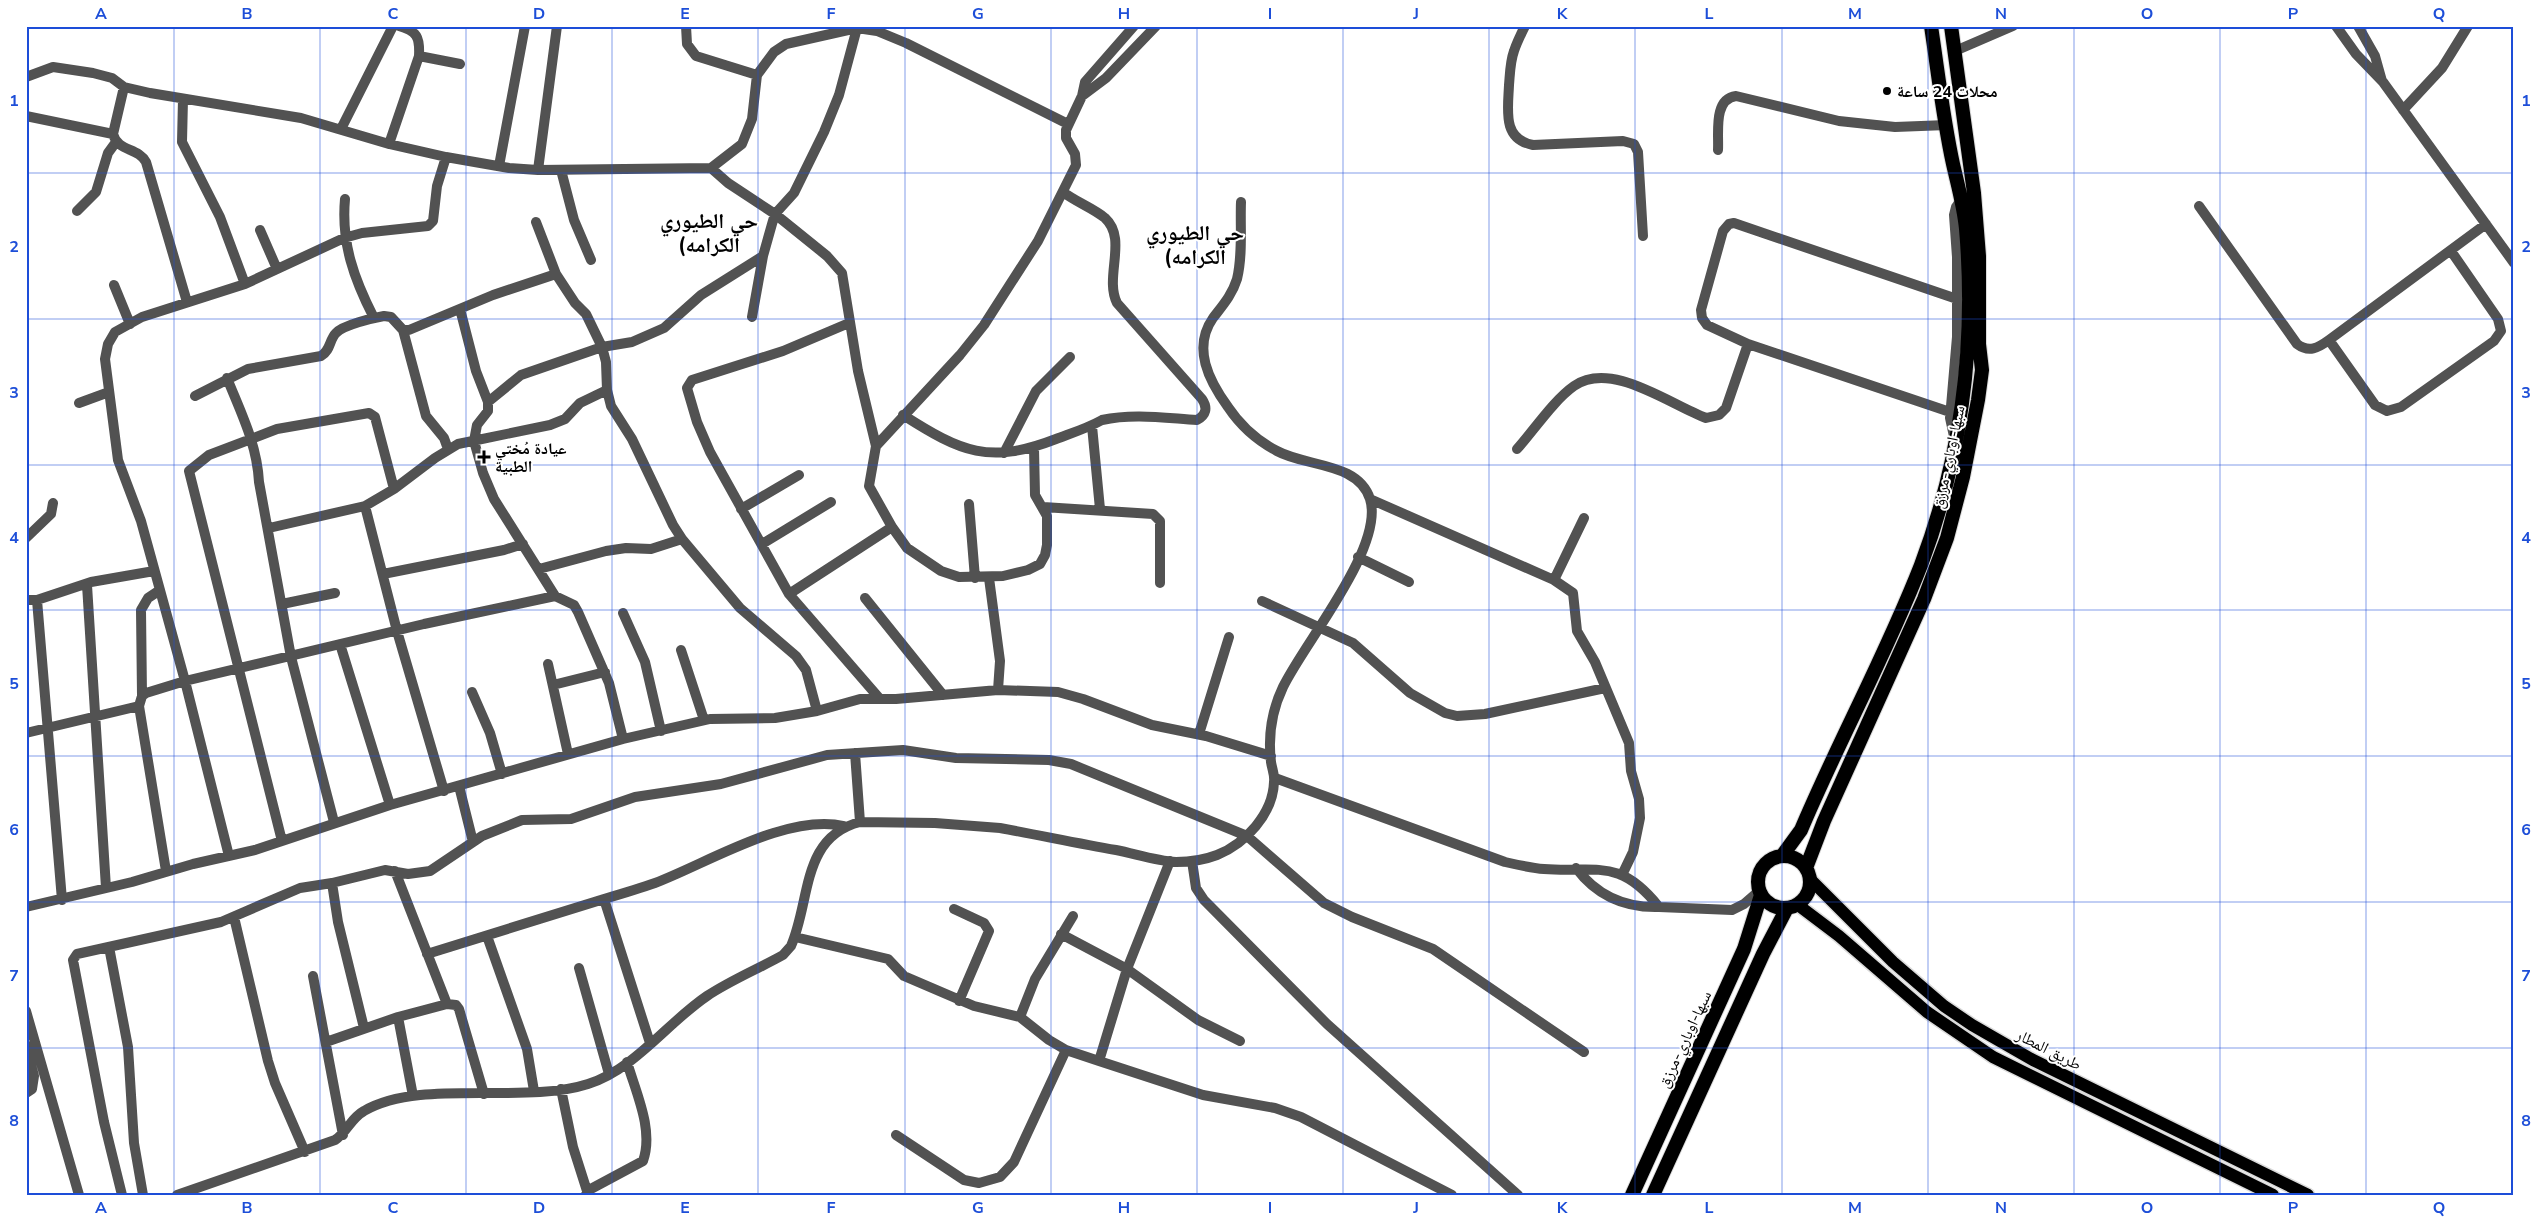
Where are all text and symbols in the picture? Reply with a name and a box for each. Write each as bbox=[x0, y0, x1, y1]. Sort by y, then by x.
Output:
text: A bbox=[95, 3, 107, 25]
text: B bbox=[241, 3, 253, 25]
text: C bbox=[388, 3, 399, 25]
text: D bbox=[533, 3, 545, 25]
text: E bbox=[680, 3, 690, 25]
text: F bbox=[827, 3, 836, 25]
text: G bbox=[972, 3, 984, 25]
text: H bbox=[1118, 3, 1130, 25]
text: I bbox=[1268, 3, 1272, 25]
text: J bbox=[1412, 3, 1419, 25]
text: K bbox=[1557, 3, 1569, 25]
text: L bbox=[1705, 3, 1714, 25]
text: M bbox=[1848, 3, 1862, 25]
text: N bbox=[1995, 3, 2007, 25]
text: O bbox=[2141, 3, 2153, 25]
text: P bbox=[2288, 3, 2298, 25]
text: Q bbox=[2433, 3, 2445, 25]
place label: محلات 24 ساعة bbox=[1897, 81, 1997, 103]
marker: محلات 24 ساعة bbox=[1881, 85, 1893, 97]
text: 1 bbox=[9, 90, 19, 112]
text: 1 bbox=[2521, 90, 2531, 112]
district label: حي الطيوري (الكرامه bbox=[660, 207, 758, 259]
district label: حي الطيوري (الكرامه bbox=[1146, 219, 1244, 271]
text: 2 bbox=[9, 236, 19, 258]
text: 2 bbox=[2521, 236, 2531, 258]
text: 3 bbox=[9, 382, 19, 404]
text: 3 bbox=[2521, 382, 2531, 404]
street label: سبها-اوباري-مرزق bbox=[1927, 404, 1972, 511]
place label: عيادة مُختي الطبية bbox=[495, 438, 567, 478]
marker: عيادة مُختي الطبية bbox=[477, 450, 491, 464]
text: 4 bbox=[9, 527, 19, 549]
text: 4 bbox=[2521, 527, 2531, 549]
text: 5 bbox=[9, 673, 19, 695]
text: 5 bbox=[2521, 673, 2531, 695]
text: 6 bbox=[9, 819, 19, 841]
text: 6 bbox=[2521, 819, 2531, 841]
text: 7 bbox=[9, 965, 19, 987]
text: 7 bbox=[2521, 965, 2531, 987]
street label: سبها-اوباري-مرزق bbox=[1653, 987, 1718, 1092]
street label: طريق المطار bbox=[2011, 1024, 2085, 1076]
text: 8 bbox=[9, 1110, 19, 1132]
text: 8 bbox=[2521, 1110, 2531, 1132]
text: A bbox=[95, 1197, 107, 1219]
text: B bbox=[241, 1197, 253, 1219]
text: C bbox=[388, 1197, 399, 1219]
text: D bbox=[533, 1197, 545, 1219]
text: E bbox=[680, 1197, 690, 1219]
text: F bbox=[827, 1197, 836, 1219]
text: G bbox=[972, 1197, 984, 1219]
text: H bbox=[1118, 1197, 1130, 1219]
text: I bbox=[1268, 1197, 1272, 1219]
text: J bbox=[1412, 1197, 1419, 1219]
text: K bbox=[1557, 1197, 1569, 1219]
text: L bbox=[1705, 1197, 1714, 1219]
text: M bbox=[1848, 1197, 1862, 1219]
text: N bbox=[1995, 1197, 2007, 1219]
text: O bbox=[2141, 1197, 2153, 1219]
text: P bbox=[2288, 1197, 2298, 1219]
text: Q bbox=[2433, 1197, 2445, 1219]

